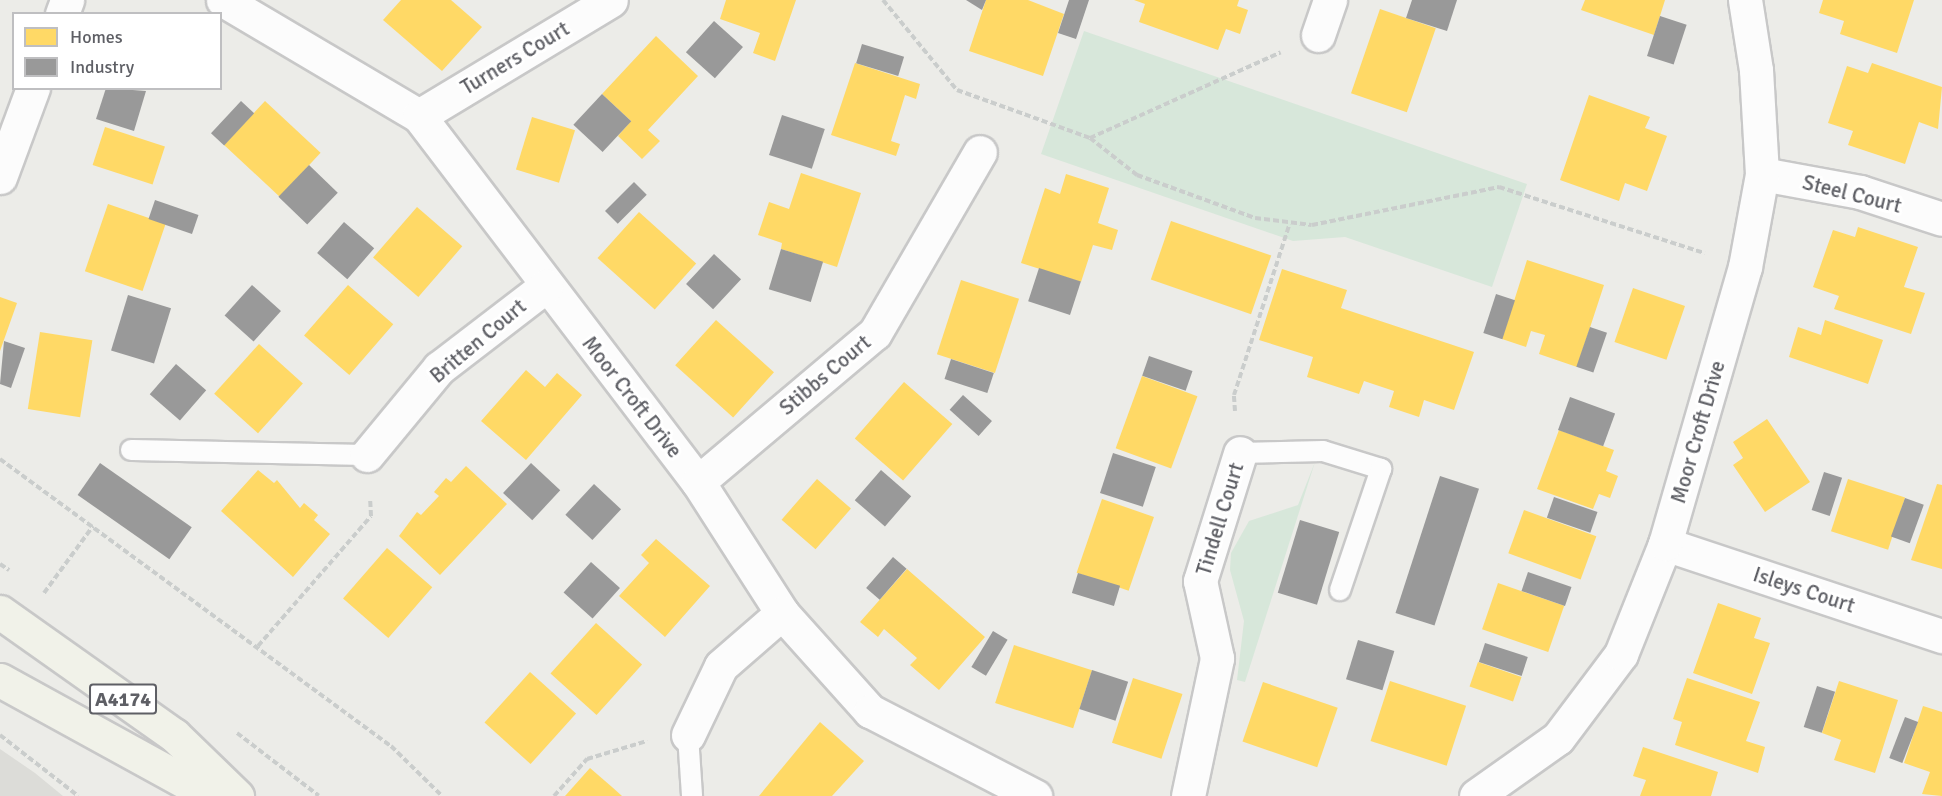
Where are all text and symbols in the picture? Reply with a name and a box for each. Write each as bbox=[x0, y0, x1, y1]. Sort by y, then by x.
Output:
legend bbox=[12, 12, 222, 90]
street label: Turners Court bbox=[456, 16, 574, 100]
text: Homes bbox=[70, 26, 123, 48]
text: Industry bbox=[70, 56, 134, 78]
street label: Steel Court bbox=[1800, 170, 1904, 218]
street label: Britten Court bbox=[425, 294, 531, 388]
street label: Stibbs Court bbox=[774, 330, 876, 420]
street label: Moor Croft Drive bbox=[577, 331, 687, 463]
street label: Moor Croft Drive bbox=[1666, 358, 1730, 506]
street label: Tindell Court bbox=[1191, 460, 1249, 578]
street label: Isleys Court bbox=[1750, 562, 1858, 618]
road number: A4174 bbox=[88, 682, 158, 716]

